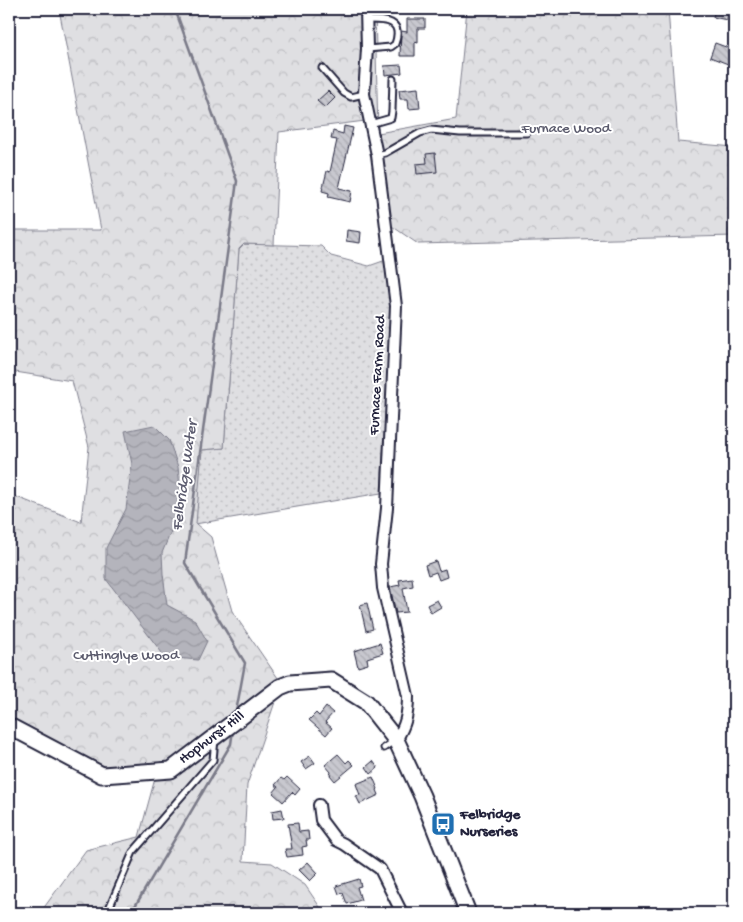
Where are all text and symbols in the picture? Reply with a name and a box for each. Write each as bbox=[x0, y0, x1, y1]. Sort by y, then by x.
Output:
park label: Furnace Wood bbox=[521, 120, 612, 138]
street label: Furnace Farm Road bbox=[366, 313, 390, 436]
water label: Felbridge Water bbox=[169, 416, 204, 532]
park label: Cuttinglye Wood bbox=[73, 647, 180, 665]
street label: Hophurst Hill bbox=[176, 707, 248, 769]
place label: Felbridge Nurseries bbox=[459, 806, 522, 841]
bus stop icon: Felbridge Nurseries bbox=[430, 811, 456, 837]

